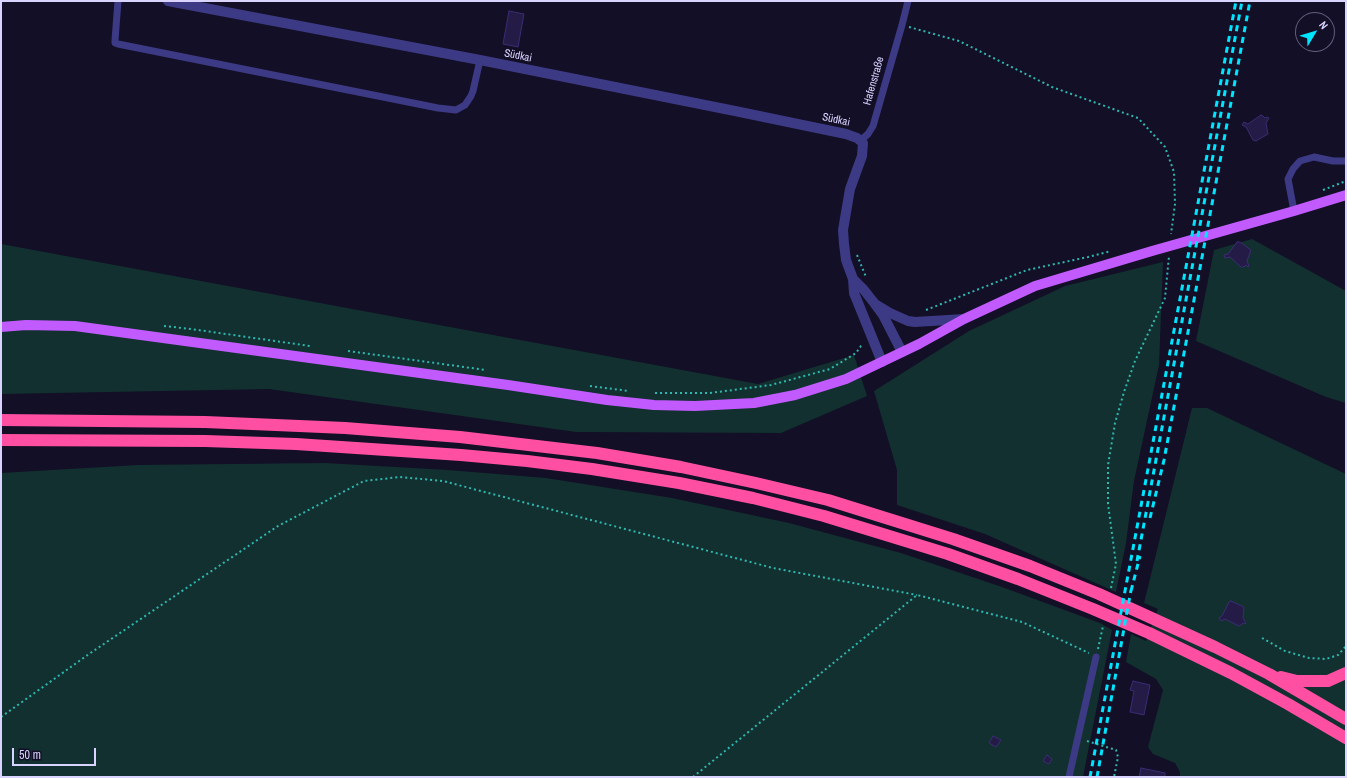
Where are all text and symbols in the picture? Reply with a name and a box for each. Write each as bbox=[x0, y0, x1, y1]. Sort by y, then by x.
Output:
north arrow bbox=[1295, 12, 1335, 52]
text: N bbox=[1316, 18, 1331, 32]
street label: Südkai bbox=[503, 47, 533, 65]
street label: Hafenstraße bbox=[861, 55, 887, 107]
street label: Südkai bbox=[821, 111, 851, 129]
scale bar bbox=[14, 740, 98, 766]
text: 50 m bbox=[19, 747, 41, 763]

